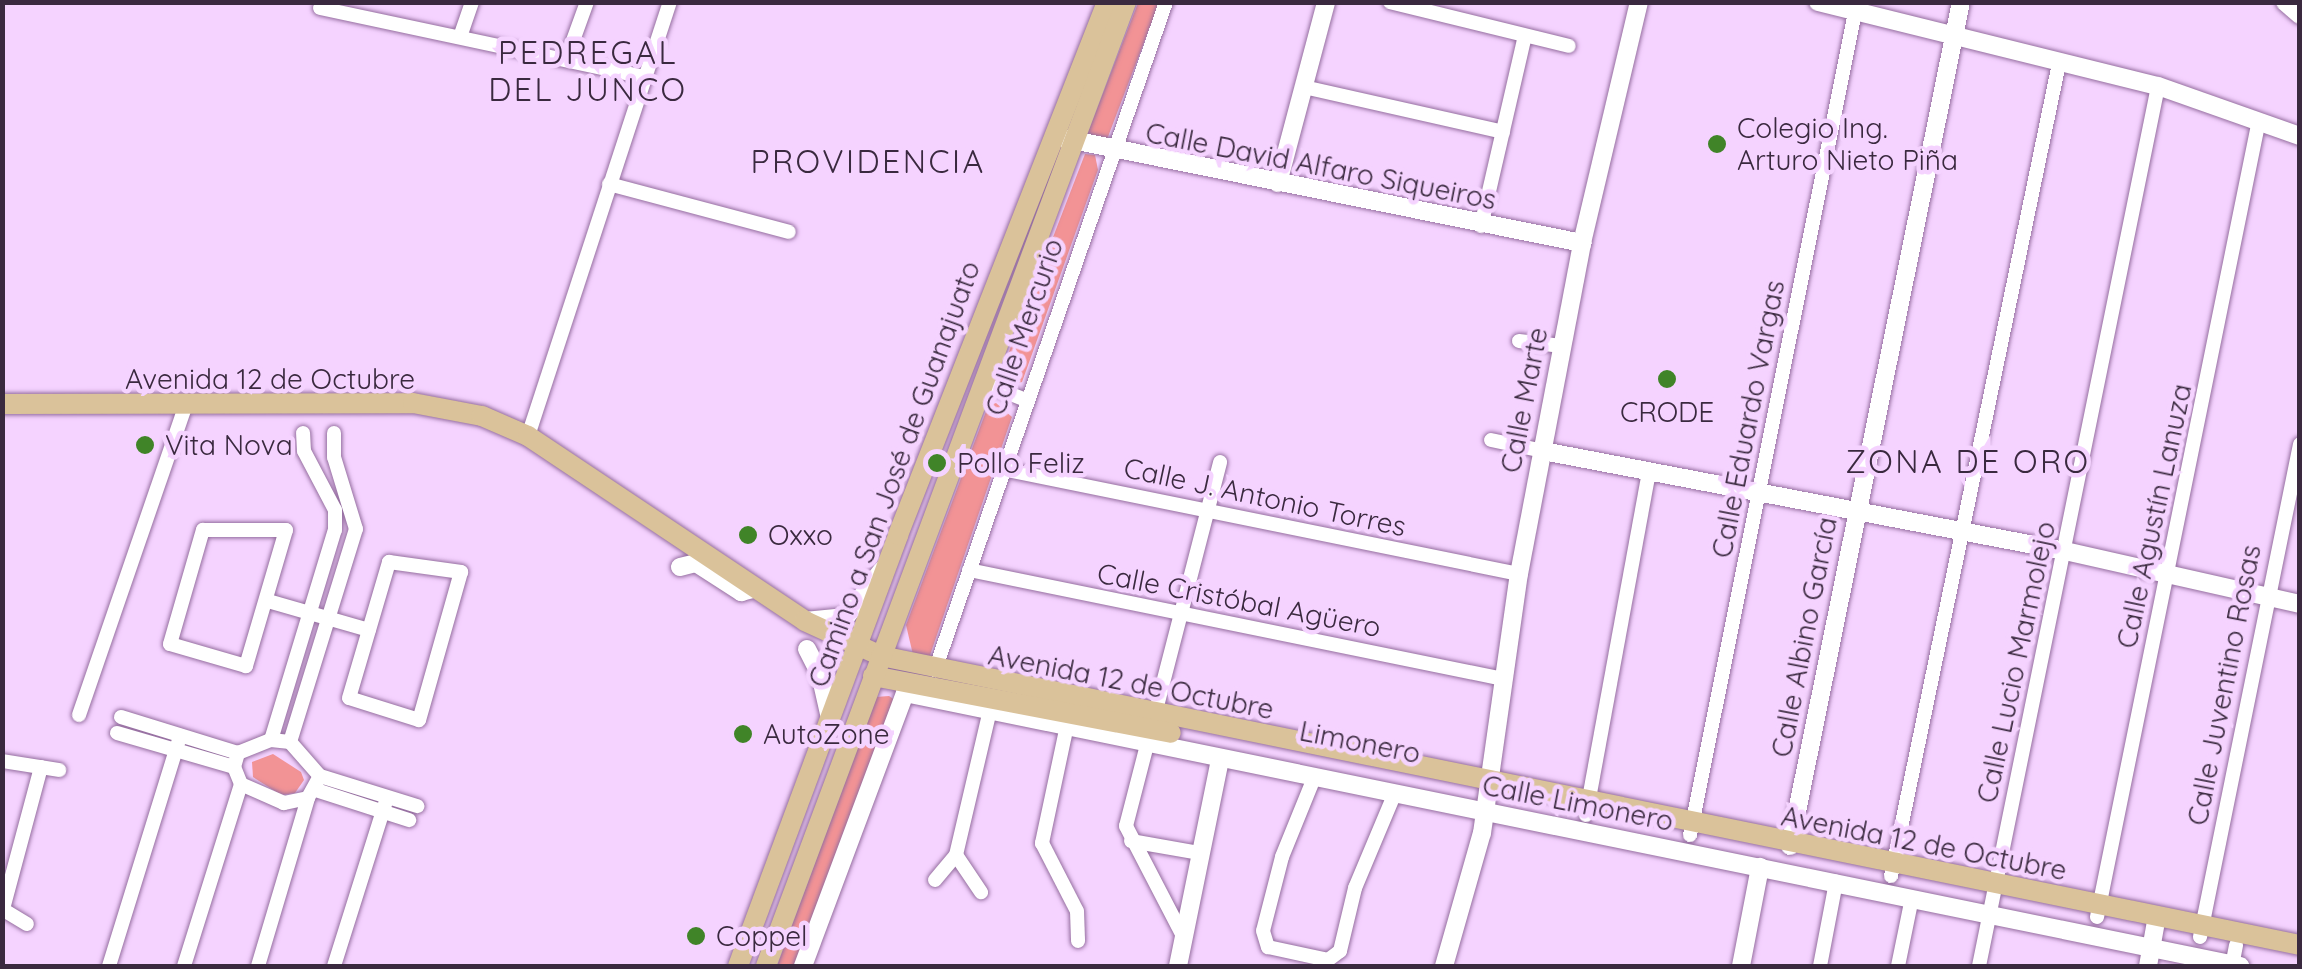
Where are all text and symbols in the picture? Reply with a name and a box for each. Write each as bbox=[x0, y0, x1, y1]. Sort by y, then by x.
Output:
district label: PEDREGAL DEL JUNCO bbox=[488, 34, 688, 109]
place label: Colegio Ing. Arturo Nieto Piña bbox=[1737, 111, 1958, 177]
street label: Calle David Alfaro Siqueiros bbox=[1143, 116, 1499, 216]
marker: Colegio Ing. Arturo Nieto Piña bbox=[1706, 133, 1728, 155]
district label: PROVIDENCIA bbox=[750, 142, 986, 180]
street label: Calle Mercurio bbox=[978, 234, 1070, 420]
street label: Camino a San José de Guanajuato bbox=[801, 256, 987, 692]
street label: Calle Eduardo Vargas bbox=[1705, 277, 1791, 561]
street label: Calle Marte bbox=[1493, 324, 1555, 476]
street label: Avenida 12 de Octubre bbox=[125, 362, 415, 396]
marker: CRODE bbox=[1656, 368, 1678, 390]
street label: Calle Agustín Lanuza bbox=[2110, 381, 2198, 651]
place label: CRODE bbox=[1620, 395, 1714, 429]
place label: Vita Nova bbox=[165, 428, 293, 462]
marker: Vita Nova bbox=[134, 434, 156, 456]
district label: ZONA DE ORO bbox=[1845, 442, 2091, 480]
place label: Pollo Feliz bbox=[957, 446, 1085, 480]
street label: Calle J. Antonio Torres bbox=[1121, 451, 1409, 543]
marker: Pollo Feliz bbox=[926, 452, 948, 474]
street label: Calle Albino García bbox=[1764, 514, 1844, 760]
place label: Oxxo bbox=[768, 518, 833, 552]
street label: Calle Lucio Marmolejo bbox=[1970, 518, 2062, 806]
marker: Oxxo bbox=[737, 524, 759, 546]
street label: Calle Juventino Rosas bbox=[2180, 542, 2268, 828]
street label: Calle Cristóbal Agüero bbox=[1094, 556, 1384, 644]
street label: Avenida 12 de Octubre bbox=[985, 638, 1277, 726]
street label: Limonero bbox=[1297, 714, 1423, 770]
place label: AutoZone bbox=[763, 717, 890, 751]
marker: AutoZone bbox=[732, 723, 754, 745]
street label: Calle Limonero bbox=[1480, 768, 1676, 838]
street label: Avenida 12 de Octubre bbox=[1778, 799, 2070, 887]
place label: Coppel bbox=[716, 919, 807, 953]
marker: Coppel bbox=[685, 925, 707, 947]

